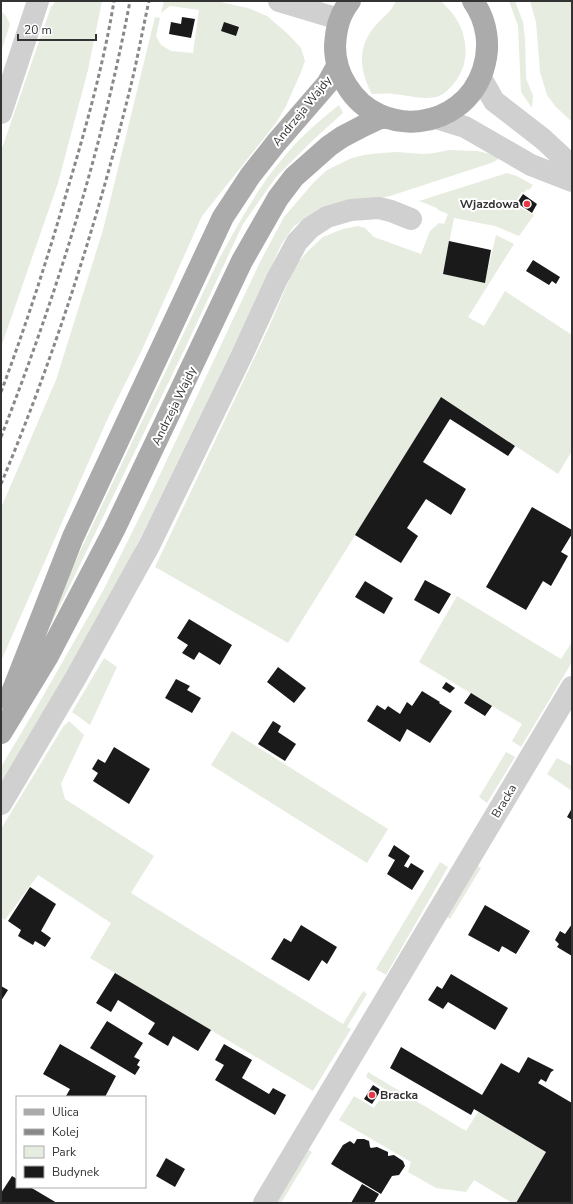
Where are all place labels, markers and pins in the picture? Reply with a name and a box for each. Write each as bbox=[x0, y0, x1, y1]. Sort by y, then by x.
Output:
place label: Wjazdowa bbox=[460, 196, 519, 212]
marker: Wjazdowa bbox=[522, 199, 532, 209]
place label: Bracka bbox=[380, 1087, 418, 1103]
marker: Bracka bbox=[367, 1090, 377, 1100]

